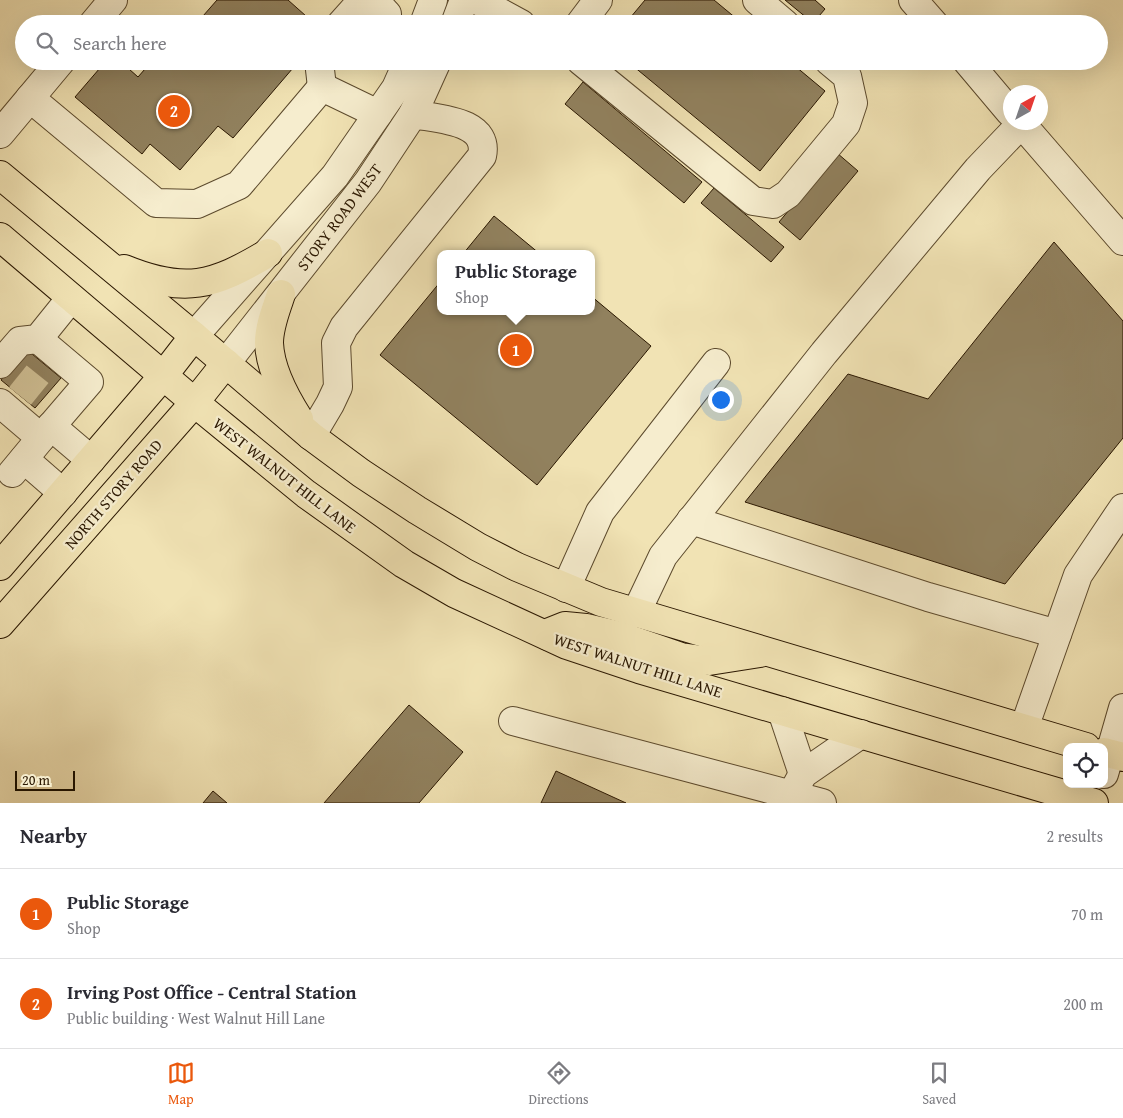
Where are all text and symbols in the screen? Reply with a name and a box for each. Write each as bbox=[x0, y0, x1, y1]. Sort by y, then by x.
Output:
search box bbox=[15, 15, 1108, 70]
icon: search bbox=[33, 29, 61, 57]
text: Search here bbox=[73, 29, 167, 57]
north arrow bbox=[1003, 85, 1048, 130]
pin: 2 bbox=[158, 92, 190, 130]
street label: STORY ROAD WEST bbox=[291, 158, 387, 276]
popup bbox=[437, 250, 595, 315]
text: Public Storage bbox=[455, 257, 577, 285]
text: Shop bbox=[455, 285, 489, 309]
pin: 1 bbox=[500, 331, 532, 369]
your location bbox=[708, 387, 734, 413]
street label: WEST WALNUT HILL LANE bbox=[208, 411, 362, 539]
street label: NORTH STORY ROAD bbox=[58, 433, 168, 554]
street label: WEST WALNUT HILL LANE bbox=[551, 626, 725, 704]
map controls bbox=[1063, 743, 1108, 788]
button: locate bbox=[1063, 743, 1108, 788]
scale bar bbox=[15, 768, 75, 791]
text: 20 m bbox=[22, 770, 50, 790]
text: Nearby bbox=[20, 820, 87, 851]
text: 2 results bbox=[1046, 824, 1103, 848]
text: Public Storage bbox=[67, 888, 189, 916]
text: 1 bbox=[32, 902, 40, 926]
text: 70 m bbox=[1071, 902, 1103, 926]
text: Shop bbox=[67, 916, 101, 940]
text: Irving Post Office - Central Station bbox=[67, 978, 357, 1006]
text: 2 bbox=[32, 992, 40, 1016]
text: 200 m bbox=[1063, 992, 1103, 1016]
text: Public building · West Walnut Hill Lane bbox=[67, 1006, 325, 1030]
tab: Map bbox=[167, 1059, 195, 1109]
tab: Directions bbox=[528, 1059, 589, 1109]
tab: Saved bbox=[922, 1059, 956, 1109]

